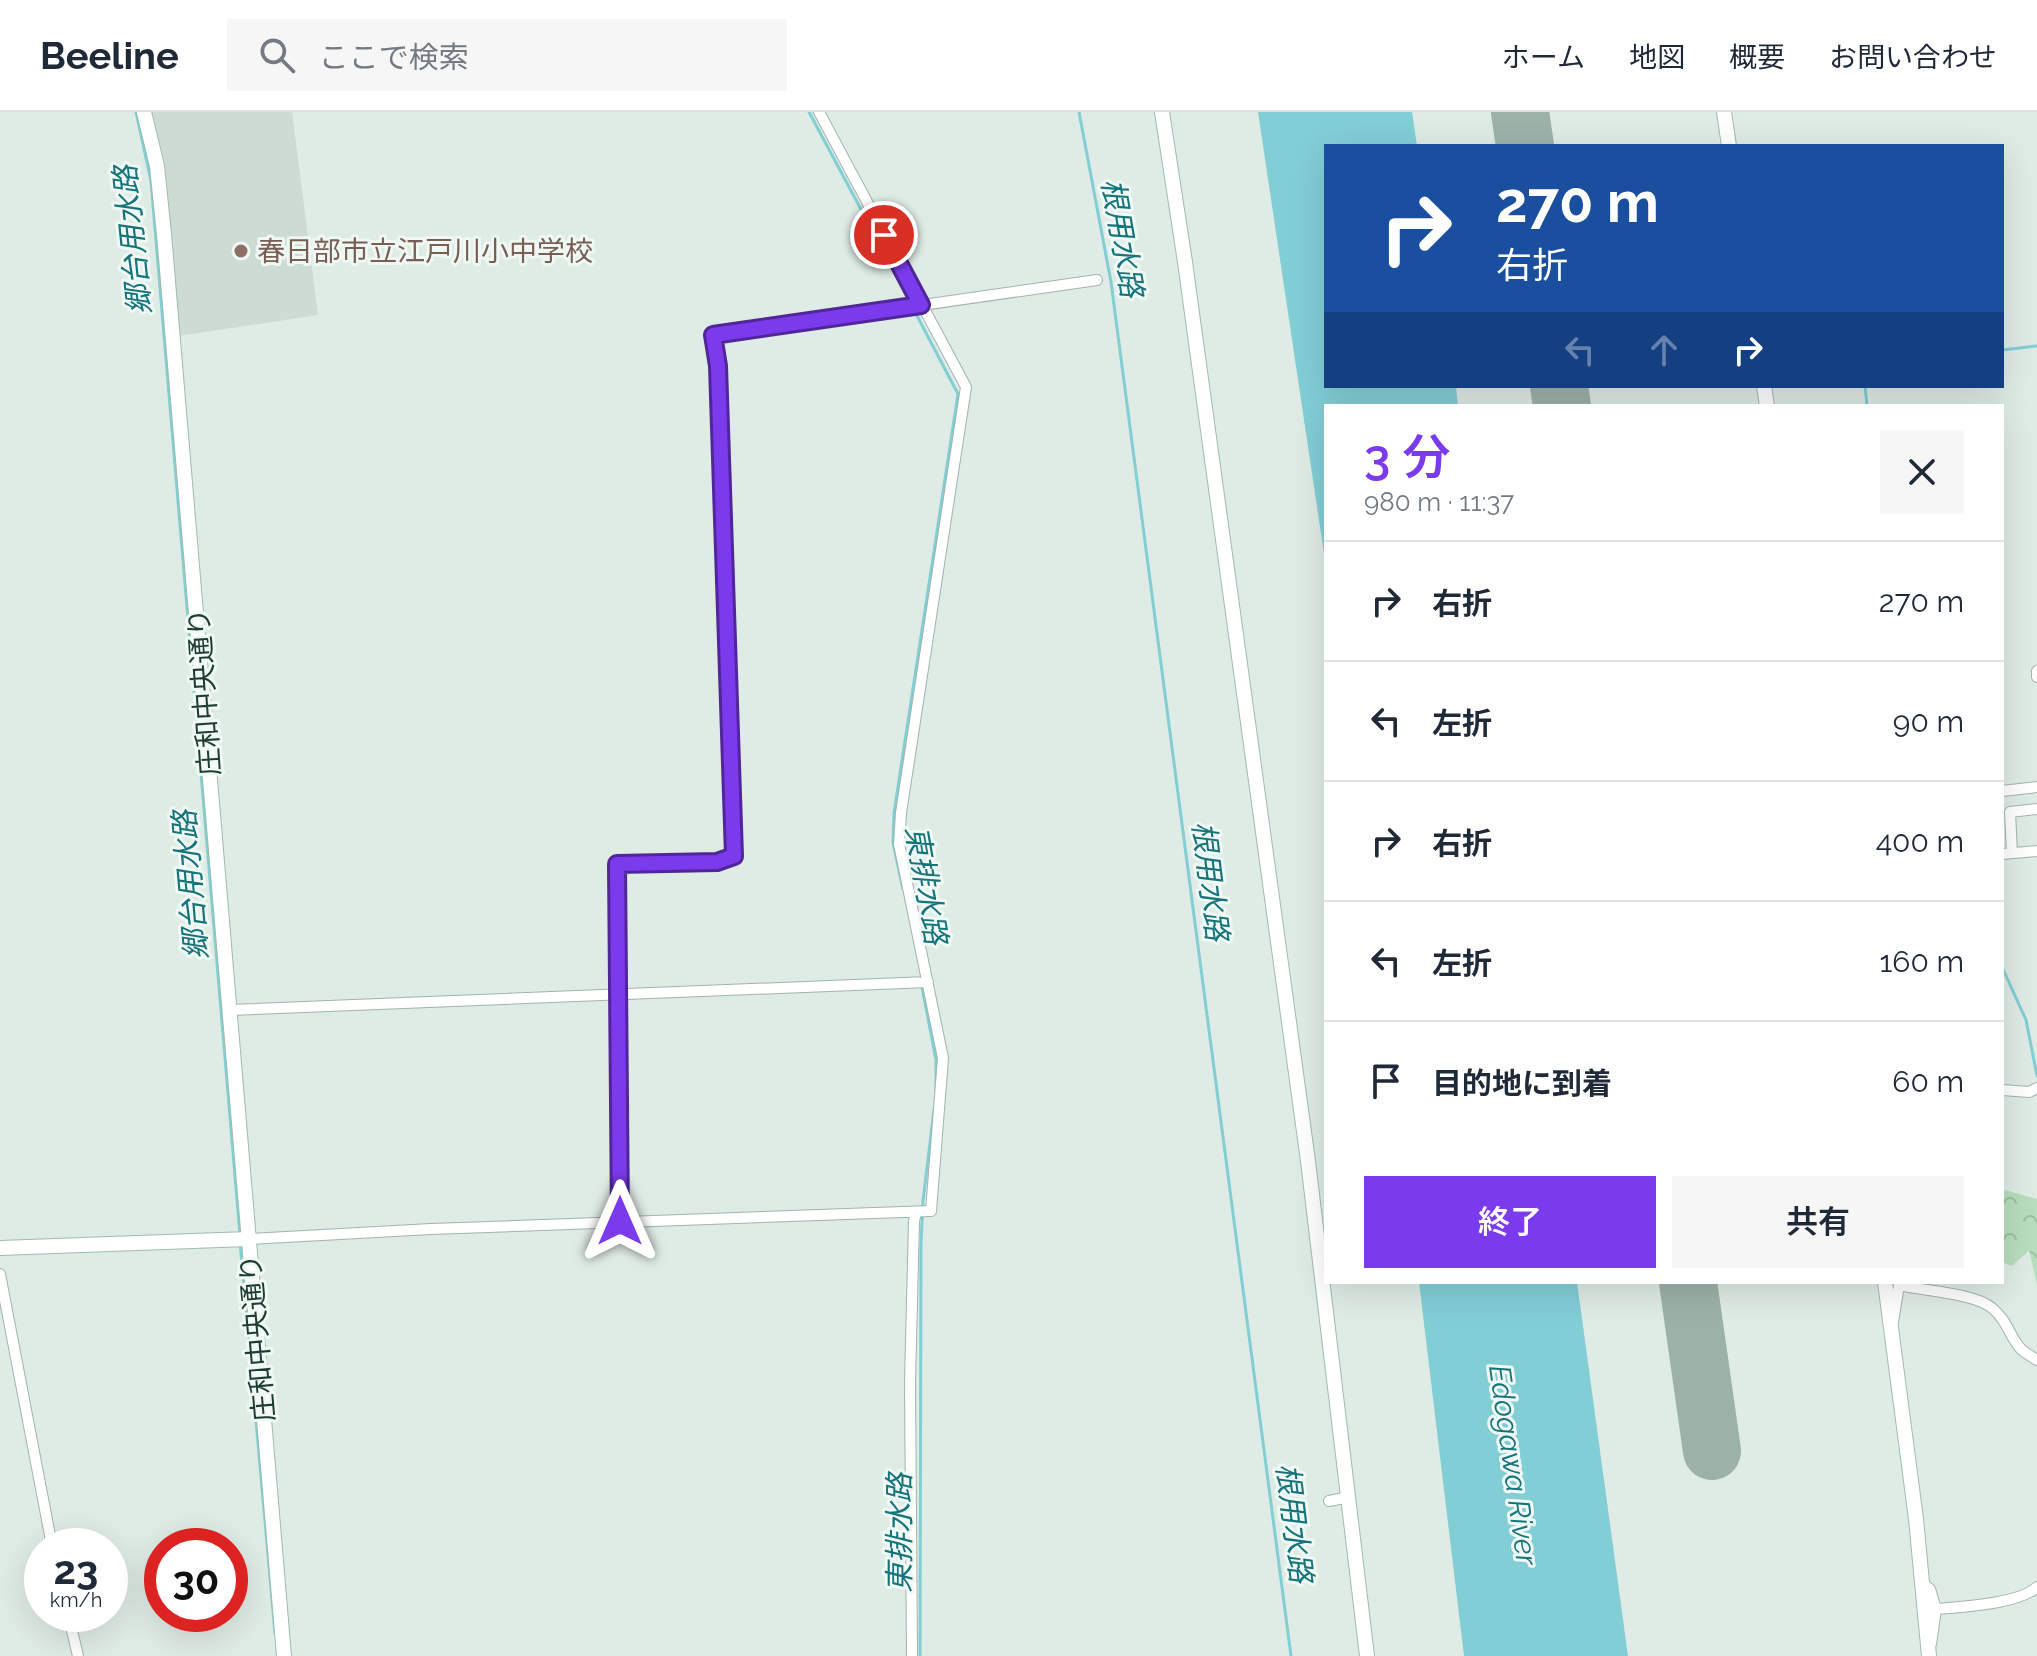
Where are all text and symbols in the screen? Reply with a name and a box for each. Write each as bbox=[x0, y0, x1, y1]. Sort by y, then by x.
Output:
search box bbox=[227, 19, 787, 91]
text: Beeline bbox=[40, 33, 179, 78]
icon: search bbox=[255, 33, 299, 77]
text: ここで検索 bbox=[319, 40, 469, 75]
text: ホーム bbox=[1502, 41, 1585, 74]
text: 地図 bbox=[1629, 41, 1685, 74]
text: 概要 bbox=[1729, 41, 1785, 74]
text: お問い合わせ bbox=[1829, 41, 1997, 74]
water label: 郷台用水路 bbox=[107, 161, 158, 316]
text: 270 m bbox=[1496, 169, 1659, 235]
water label: 根用水路 bbox=[1095, 176, 1151, 303]
icon: right bbox=[1364, 176, 1468, 280]
pin bbox=[850, 201, 918, 269]
icon: arrive bbox=[862, 213, 906, 257]
place label: 春日部市立江戸川小中学校 bbox=[257, 235, 593, 268]
marker: 春日部市立江戸川小中学校 bbox=[232, 242, 250, 260]
text: 右折 bbox=[1496, 244, 1568, 286]
icon: left bbox=[1558, 328, 1602, 372]
icon: ahead bbox=[1642, 328, 1686, 372]
icon: right bbox=[1726, 328, 1770, 372]
text: 3 分 bbox=[1364, 429, 1450, 485]
button: close bbox=[1880, 430, 1964, 514]
text: 980 m · 11:37 bbox=[1364, 487, 1514, 517]
icon: right bbox=[1364, 579, 1408, 623]
text: 270 m bbox=[1879, 584, 1964, 619]
text: 右折 bbox=[1432, 586, 1492, 621]
street label: 庄和中央通り bbox=[182, 607, 227, 777]
icon: left bbox=[1364, 699, 1408, 743]
text: 90 m bbox=[1893, 704, 1964, 739]
text: 左折 bbox=[1432, 706, 1492, 741]
water label: 郷台用水路 bbox=[166, 806, 214, 961]
water label: 根用水路 bbox=[1186, 819, 1236, 946]
icon: right bbox=[1364, 819, 1408, 863]
water label: 東排水路 bbox=[899, 823, 955, 950]
text: 400 m bbox=[1876, 824, 1964, 859]
text: 右折 bbox=[1432, 826, 1492, 861]
icon: left bbox=[1364, 939, 1408, 983]
text: 160 m bbox=[1879, 944, 1964, 979]
text: 左折 bbox=[1432, 946, 1492, 981]
icon: arrive bbox=[1364, 1059, 1408, 1103]
text: 60 m bbox=[1892, 1064, 1964, 1099]
text: 目的地に到着 bbox=[1432, 1066, 1612, 1101]
button: 終了 bbox=[1364, 1176, 1656, 1268]
button: 共有 bbox=[1672, 1176, 1964, 1268]
position arrow bbox=[578, 1179, 662, 1263]
street label: 庄和中央通り bbox=[234, 1253, 281, 1423]
water label: Edogawa River bbox=[1482, 1363, 1545, 1569]
water label: 根用水路 bbox=[1270, 1461, 1320, 1588]
water label: 東排水路 bbox=[882, 1470, 917, 1593]
speed limit sign: 30 bbox=[144, 1528, 248, 1632]
text: 23 bbox=[54, 1546, 98, 1593]
text: km/h bbox=[50, 1588, 102, 1612]

